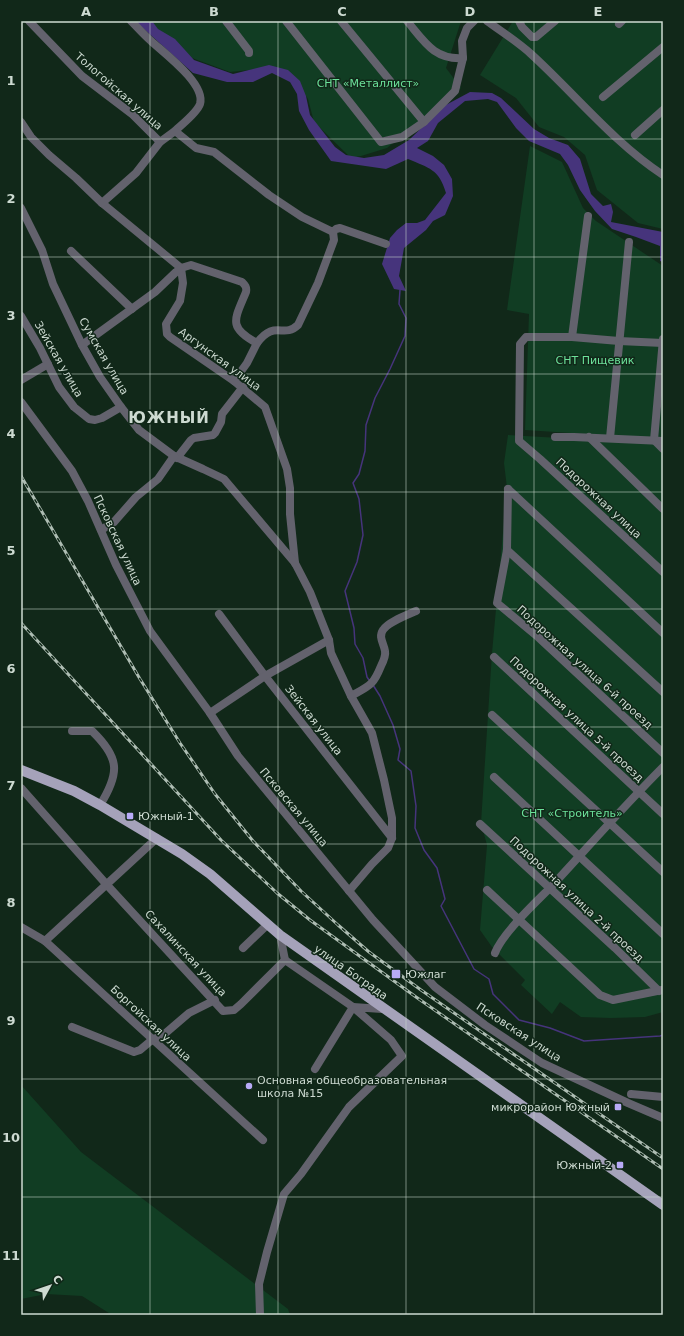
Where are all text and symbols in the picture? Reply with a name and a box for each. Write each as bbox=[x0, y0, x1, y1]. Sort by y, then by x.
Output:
text: A bbox=[81, 4, 91, 19]
text: B bbox=[209, 4, 219, 19]
text: C bbox=[337, 4, 347, 19]
text: D bbox=[465, 4, 476, 19]
text: E bbox=[594, 4, 602, 19]
street label: Тологойская улица bbox=[72, 49, 165, 133]
text: 1 bbox=[6, 73, 16, 88]
park label: СНТ «Металлист» bbox=[317, 77, 419, 90]
text: 2 bbox=[6, 191, 16, 206]
text: 3 bbox=[6, 308, 16, 323]
street label: Сумская улица bbox=[76, 315, 131, 397]
street label: Зейская улица bbox=[32, 319, 86, 399]
street label: Аргунская улица bbox=[176, 325, 263, 394]
park label: СНТ Пищевик bbox=[556, 354, 635, 367]
district label: ЮЖНЫЙ bbox=[128, 408, 210, 427]
text: 4 bbox=[6, 426, 16, 441]
street label: Подорожная улица bbox=[553, 455, 644, 541]
street label: Псковская улица bbox=[91, 493, 144, 588]
text: 5 bbox=[6, 543, 16, 558]
street label: Подорожная улица 6-й проезд bbox=[514, 603, 656, 732]
street label: Подорожная улица 5-й проезд bbox=[507, 654, 647, 785]
text: 6 bbox=[6, 661, 16, 676]
street label: Зейская улица bbox=[282, 683, 345, 758]
street label: Псковская улица bbox=[257, 765, 330, 849]
text: 7 bbox=[6, 778, 16, 793]
park label: СНТ «Строитель» bbox=[521, 807, 623, 820]
place label: Южный-1 bbox=[138, 810, 194, 823]
marker: Южный-1 bbox=[125, 811, 135, 821]
street label: Подорожная улица 2-й проезд bbox=[507, 834, 647, 965]
text: 8 bbox=[6, 895, 16, 910]
street label: Сахалинская улица bbox=[142, 907, 229, 999]
street label: улица Бограда bbox=[312, 942, 390, 1003]
marker: Южлаг bbox=[390, 968, 402, 980]
place label: Южлаг bbox=[405, 968, 447, 981]
street label: Боргойская улица bbox=[108, 983, 194, 1064]
street label: Псковская улица bbox=[474, 1000, 564, 1065]
text: 9 bbox=[6, 1013, 16, 1028]
place label: Основная общеобразовательная школа №15 bbox=[257, 1074, 447, 1100]
marker: Основная общеобразовательная школа №15 bbox=[244, 1081, 254, 1091]
place label: микрорайон Южный bbox=[491, 1101, 610, 1114]
marker: микрорайон Южный bbox=[613, 1102, 623, 1112]
text: 10 bbox=[2, 1130, 20, 1145]
place label: Южный-2 bbox=[556, 1159, 612, 1172]
marker: Южный-2 bbox=[615, 1160, 625, 1170]
text: 11 bbox=[2, 1248, 20, 1263]
north arrow bbox=[30, 1266, 70, 1306]
text: С bbox=[50, 1273, 65, 1287]

